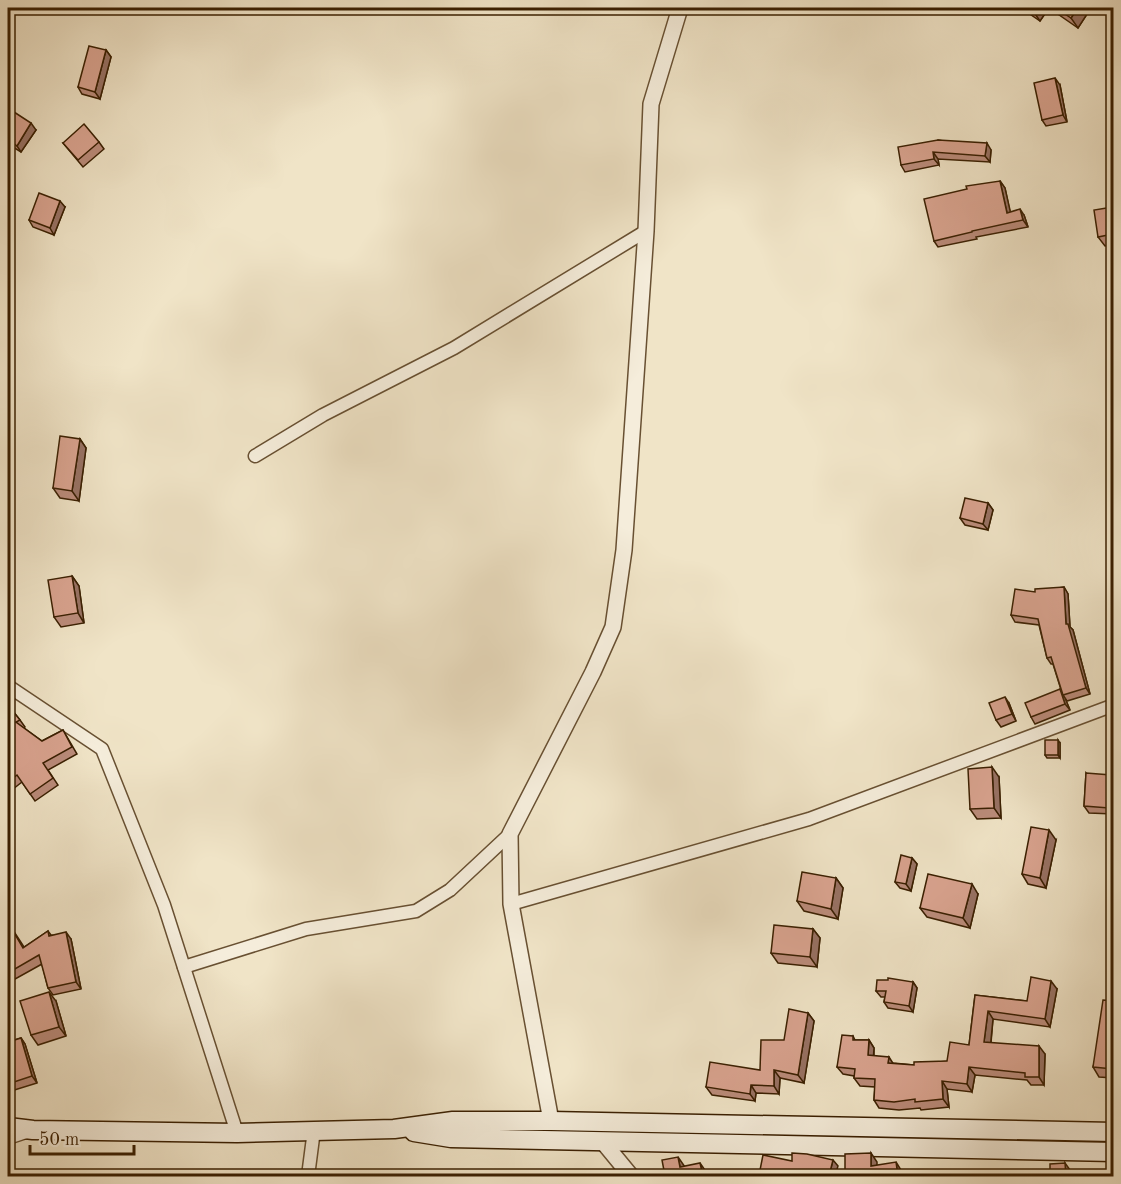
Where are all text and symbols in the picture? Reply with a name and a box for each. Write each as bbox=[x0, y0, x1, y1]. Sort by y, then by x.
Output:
scale bar bbox=[30, 1118, 134, 1156]
text: 50 m bbox=[39, 1131, 79, 1149]

